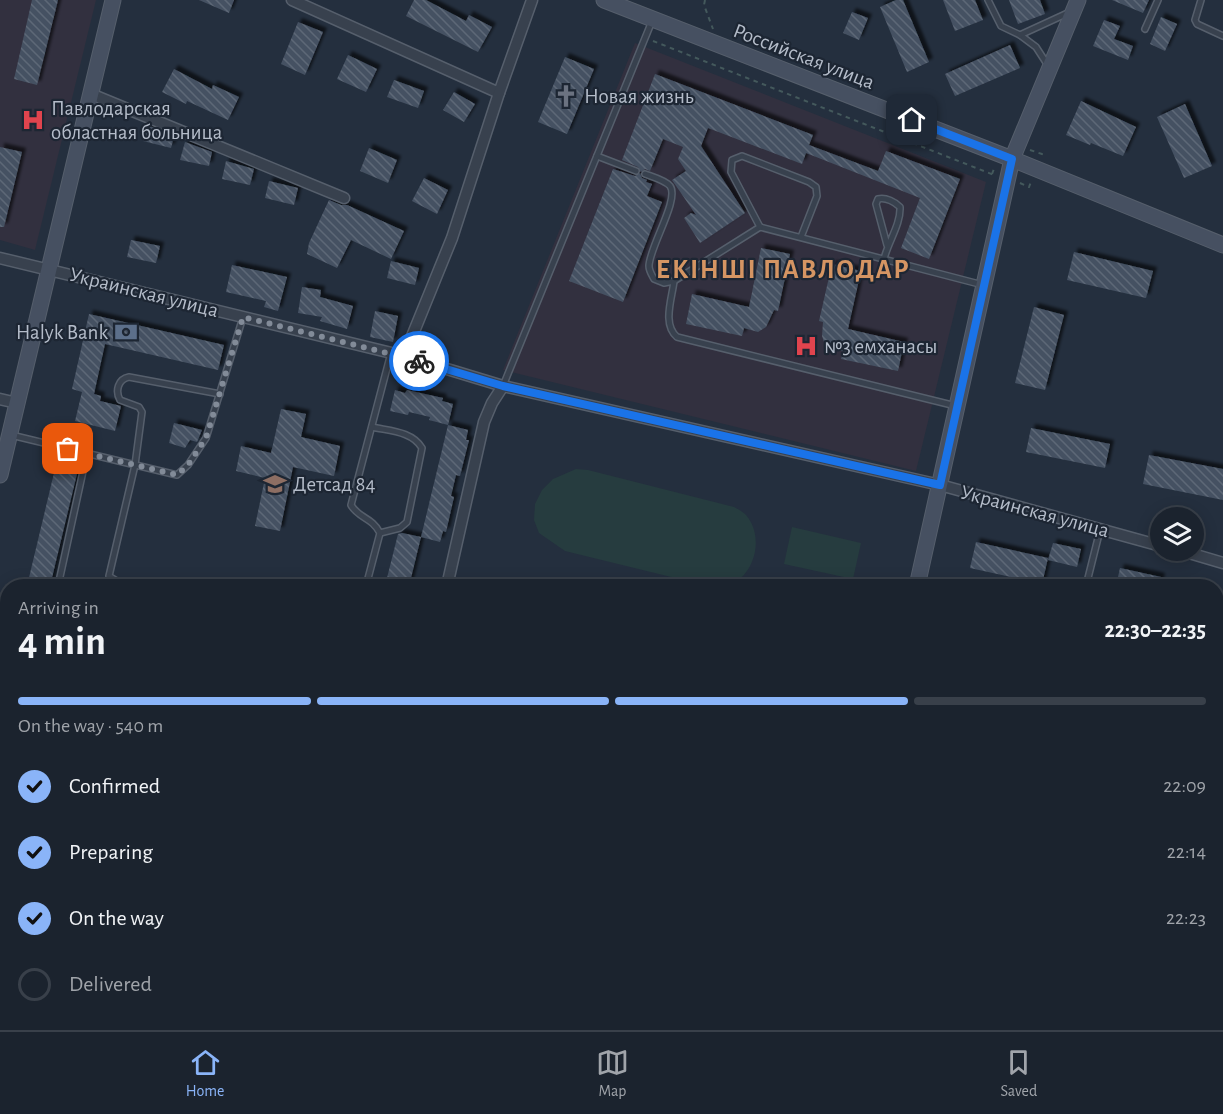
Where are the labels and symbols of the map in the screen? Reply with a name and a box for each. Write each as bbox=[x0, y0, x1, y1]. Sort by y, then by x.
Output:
street label: Российская улица bbox=[730, 20, 878, 93]
church icon: Новая жизнь bbox=[553, 83, 579, 109]
place label: Новая жизнь bbox=[584, 86, 694, 107]
pin bbox=[886, 94, 937, 145]
place label: Павлодарская областная больница bbox=[51, 98, 223, 143]
hospital icon: Павлодарская областная больница bbox=[20, 107, 46, 133]
district label: ЕКІНШІ ПАВЛОДАР bbox=[656, 256, 910, 283]
street label: Украинская улица bbox=[67, 264, 221, 321]
bank icon: Halyk Bank bbox=[113, 319, 139, 345]
place label: Halyk Bank bbox=[16, 322, 108, 343]
courier bbox=[389, 331, 449, 391]
hospital icon: №3 емханасы bbox=[793, 333, 819, 359]
place label: №3 емханасы bbox=[824, 336, 937, 357]
pin bbox=[42, 423, 93, 474]
school or university icon: Детсад 84 bbox=[262, 471, 288, 497]
place label: Детсад 84 bbox=[293, 474, 376, 495]
street label: Украинская улица bbox=[958, 482, 1112, 542]

